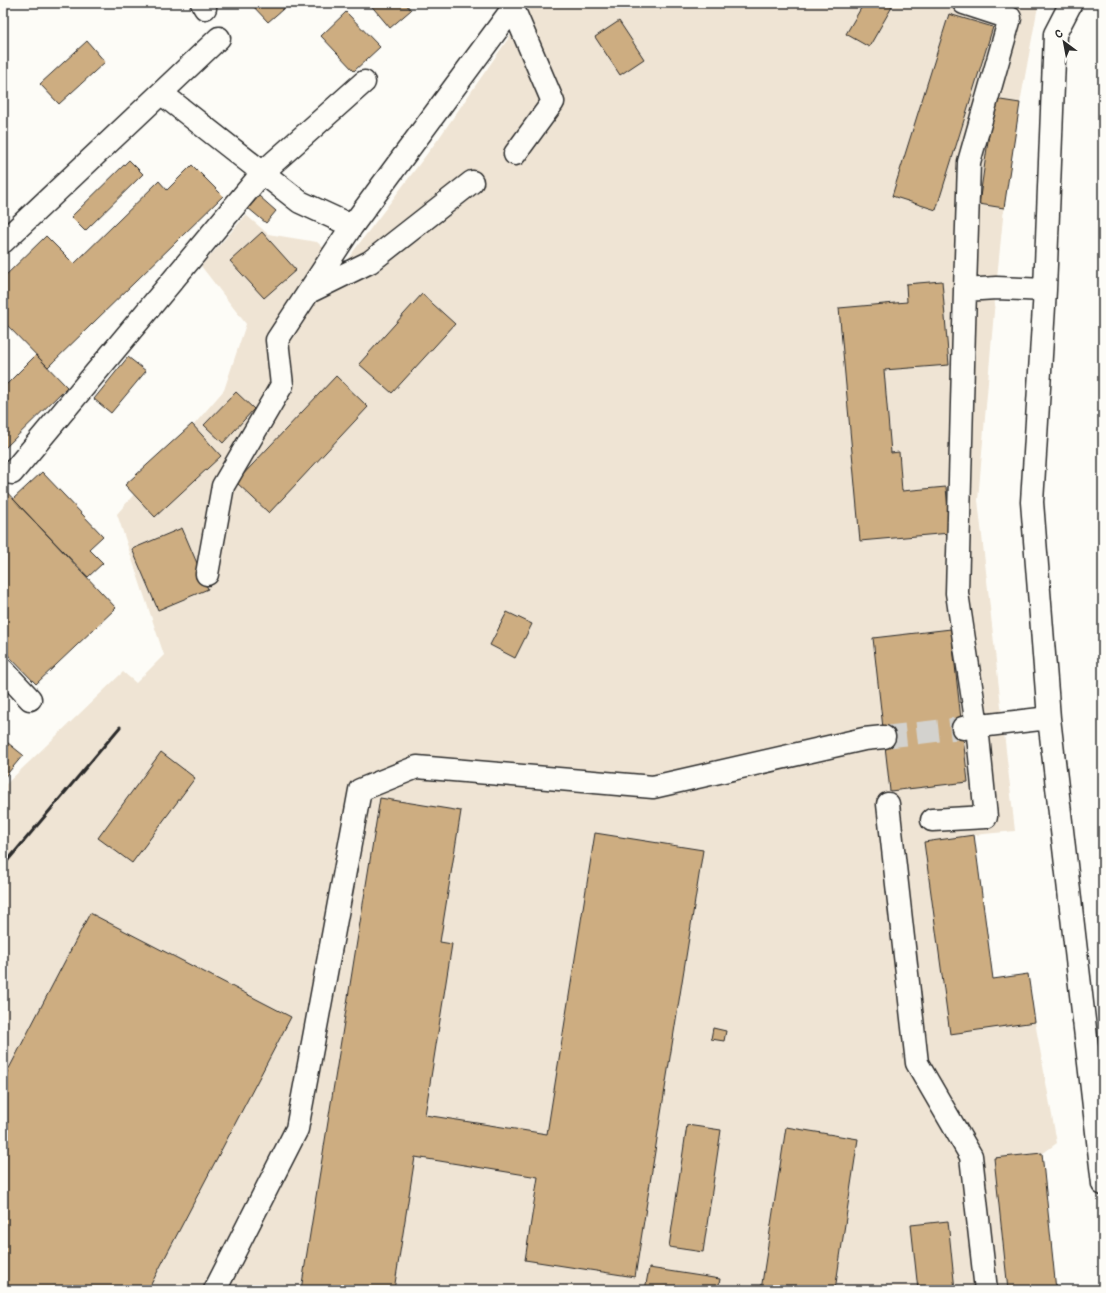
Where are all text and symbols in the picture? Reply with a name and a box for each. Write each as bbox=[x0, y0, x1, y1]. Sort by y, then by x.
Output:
north arrow bbox=[1044, 22, 1084, 62]
text: С bbox=[1053, 27, 1065, 41]

